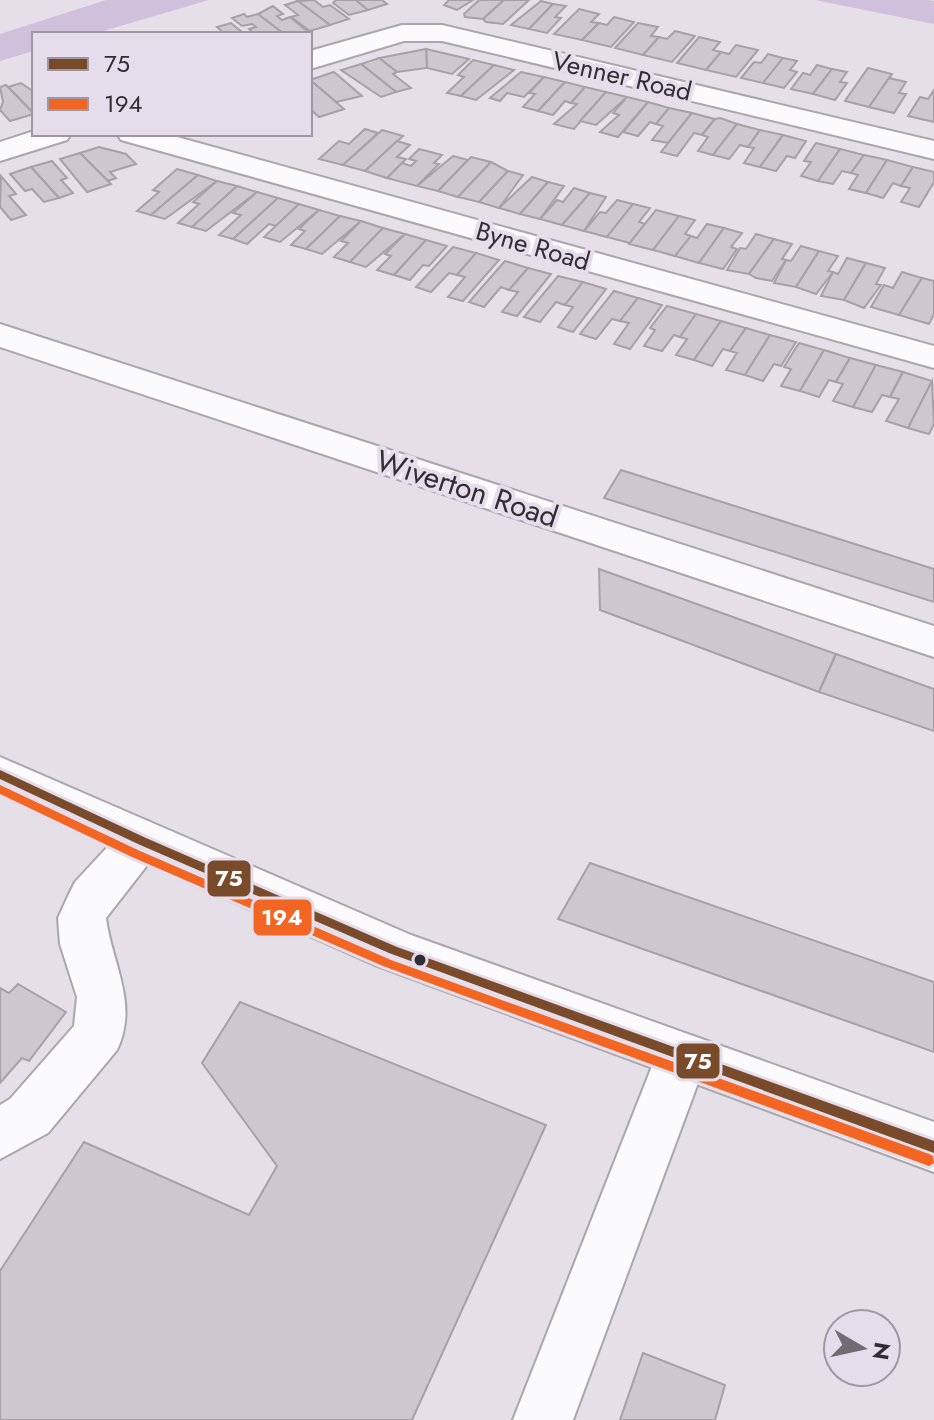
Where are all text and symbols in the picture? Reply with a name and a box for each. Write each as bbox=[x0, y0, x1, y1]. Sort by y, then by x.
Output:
legend bbox=[32, 32, 312, 136]
street label: Venner Road bbox=[549, 42, 695, 110]
text: 75 bbox=[104, 46, 130, 81]
text: 194 bbox=[104, 86, 143, 121]
street label: Byne Road bbox=[472, 212, 594, 280]
street label: Wiverton Road bbox=[371, 439, 564, 538]
line badge: 75 bbox=[206, 859, 252, 898]
text: 75 bbox=[215, 862, 243, 894]
line badge: 194 bbox=[252, 898, 313, 937]
text: 194 bbox=[261, 901, 303, 933]
unlabelled marker bbox=[412, 952, 428, 968]
line badge: 75 bbox=[675, 1042, 721, 1080]
text: 75 bbox=[684, 1045, 712, 1077]
north arrow bbox=[822, 1308, 902, 1388]
text: N bbox=[865, 1340, 899, 1362]

